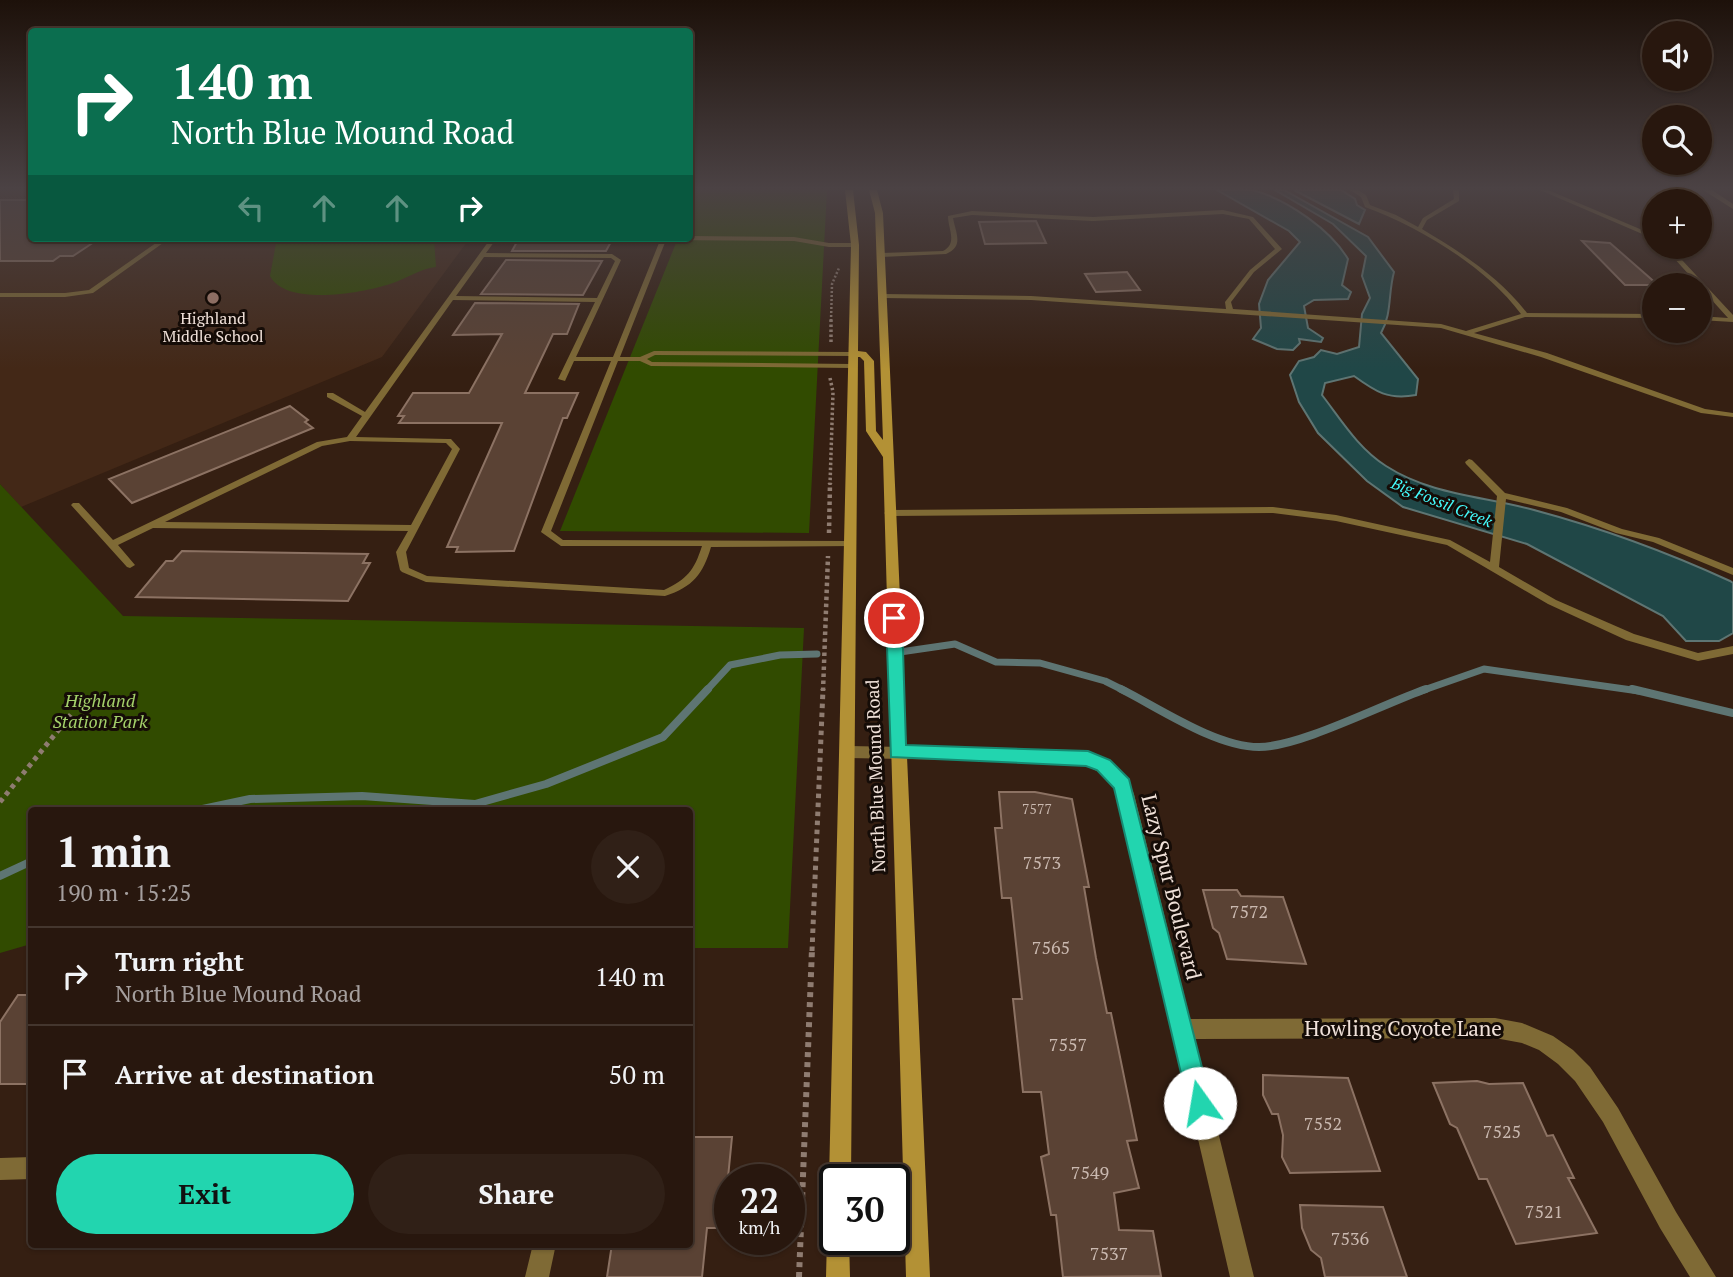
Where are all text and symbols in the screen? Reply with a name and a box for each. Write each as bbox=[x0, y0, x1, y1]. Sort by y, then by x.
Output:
map controls bbox=[1642, 21, 1712, 343]
button: sound bbox=[1642, 21, 1712, 91]
text: 140 m bbox=[171, 48, 313, 113]
icon: right bbox=[56, 56, 147, 147]
button: search bbox=[1642, 105, 1712, 175]
text: North Blue Mound Road bbox=[171, 111, 514, 153]
icon: left bbox=[232, 189, 270, 227]
icon: ahead bbox=[305, 189, 343, 227]
icon: ahead bbox=[378, 189, 416, 227]
icon: right bbox=[451, 189, 489, 227]
button: + bbox=[1642, 189, 1712, 259]
button: − bbox=[1642, 273, 1712, 343]
marker: Highland Middle School bbox=[205, 290, 221, 306]
place label: Highland Middle School bbox=[162, 307, 264, 347]
water label: Big Fossil Creek bbox=[1387, 471, 1496, 532]
pin bbox=[864, 588, 924, 648]
icon: arrive bbox=[875, 599, 913, 637]
street label: North Blue Mound Road bbox=[860, 679, 890, 873]
park label: Highland Station Park bbox=[52, 688, 148, 733]
street label: Lazy Spur Boulevard bbox=[1135, 791, 1209, 983]
house number: 7577 bbox=[1022, 799, 1052, 818]
text: 1 min bbox=[56, 823, 171, 879]
button: close bbox=[591, 830, 665, 904]
house number: 7573 bbox=[1023, 850, 1061, 874]
text: 190 m · 15:25 bbox=[56, 877, 191, 908]
house number: 7572 bbox=[1230, 899, 1268, 923]
house number: 7565 bbox=[1032, 935, 1070, 959]
text: Turn right bbox=[115, 944, 244, 978]
icon: right bbox=[56, 957, 94, 995]
text: 140 m bbox=[595, 959, 665, 993]
text: North Blue Mound Road bbox=[115, 978, 362, 1009]
street label: Howling Coyote Lane bbox=[1304, 1014, 1502, 1042]
house number: 7557 bbox=[1049, 1032, 1087, 1056]
icon: arrive bbox=[56, 1055, 94, 1093]
text: Arrive at destination bbox=[115, 1057, 374, 1091]
text: 50 m bbox=[609, 1057, 665, 1091]
position arrow bbox=[1163, 1066, 1237, 1140]
house number: 7552 bbox=[1304, 1111, 1342, 1135]
house number: 7525 bbox=[1483, 1119, 1521, 1143]
button: Exit bbox=[56, 1154, 354, 1234]
button: Share bbox=[368, 1154, 665, 1234]
house number: 7549 bbox=[1071, 1160, 1109, 1184]
speed limit sign: 30 bbox=[819, 1164, 910, 1255]
text: 22 bbox=[740, 1177, 779, 1223]
house number: 7521 bbox=[1525, 1199, 1563, 1223]
text: km/h bbox=[739, 1215, 780, 1239]
house number: 7536 bbox=[1331, 1226, 1370, 1250]
house number: 7537 bbox=[1090, 1241, 1128, 1265]

